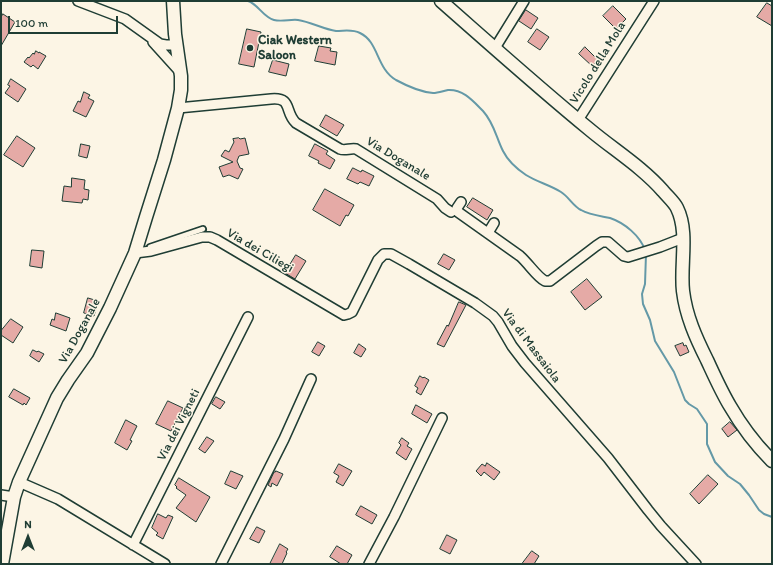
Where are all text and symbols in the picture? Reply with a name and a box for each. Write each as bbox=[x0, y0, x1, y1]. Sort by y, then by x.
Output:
scale bar bbox=[10, 8, 120, 34]
text: 100 m bbox=[15, 16, 48, 30]
street label: Vicolo della Mola bbox=[567, 19, 629, 107]
place label: Ciak Western Saloon bbox=[258, 33, 332, 64]
marker: Ciak Western Saloon bbox=[245, 43, 255, 53]
street label: Via Doganale bbox=[363, 134, 433, 184]
street label: Via dei Ciliegi bbox=[224, 226, 296, 276]
street label: Via Doganale bbox=[56, 296, 104, 366]
street label: Via di Massaiola bbox=[498, 306, 564, 386]
street label: Via dei Vigneti bbox=[154, 386, 204, 464]
north arrow bbox=[8, 517, 48, 557]
text: N bbox=[24, 518, 32, 531]

